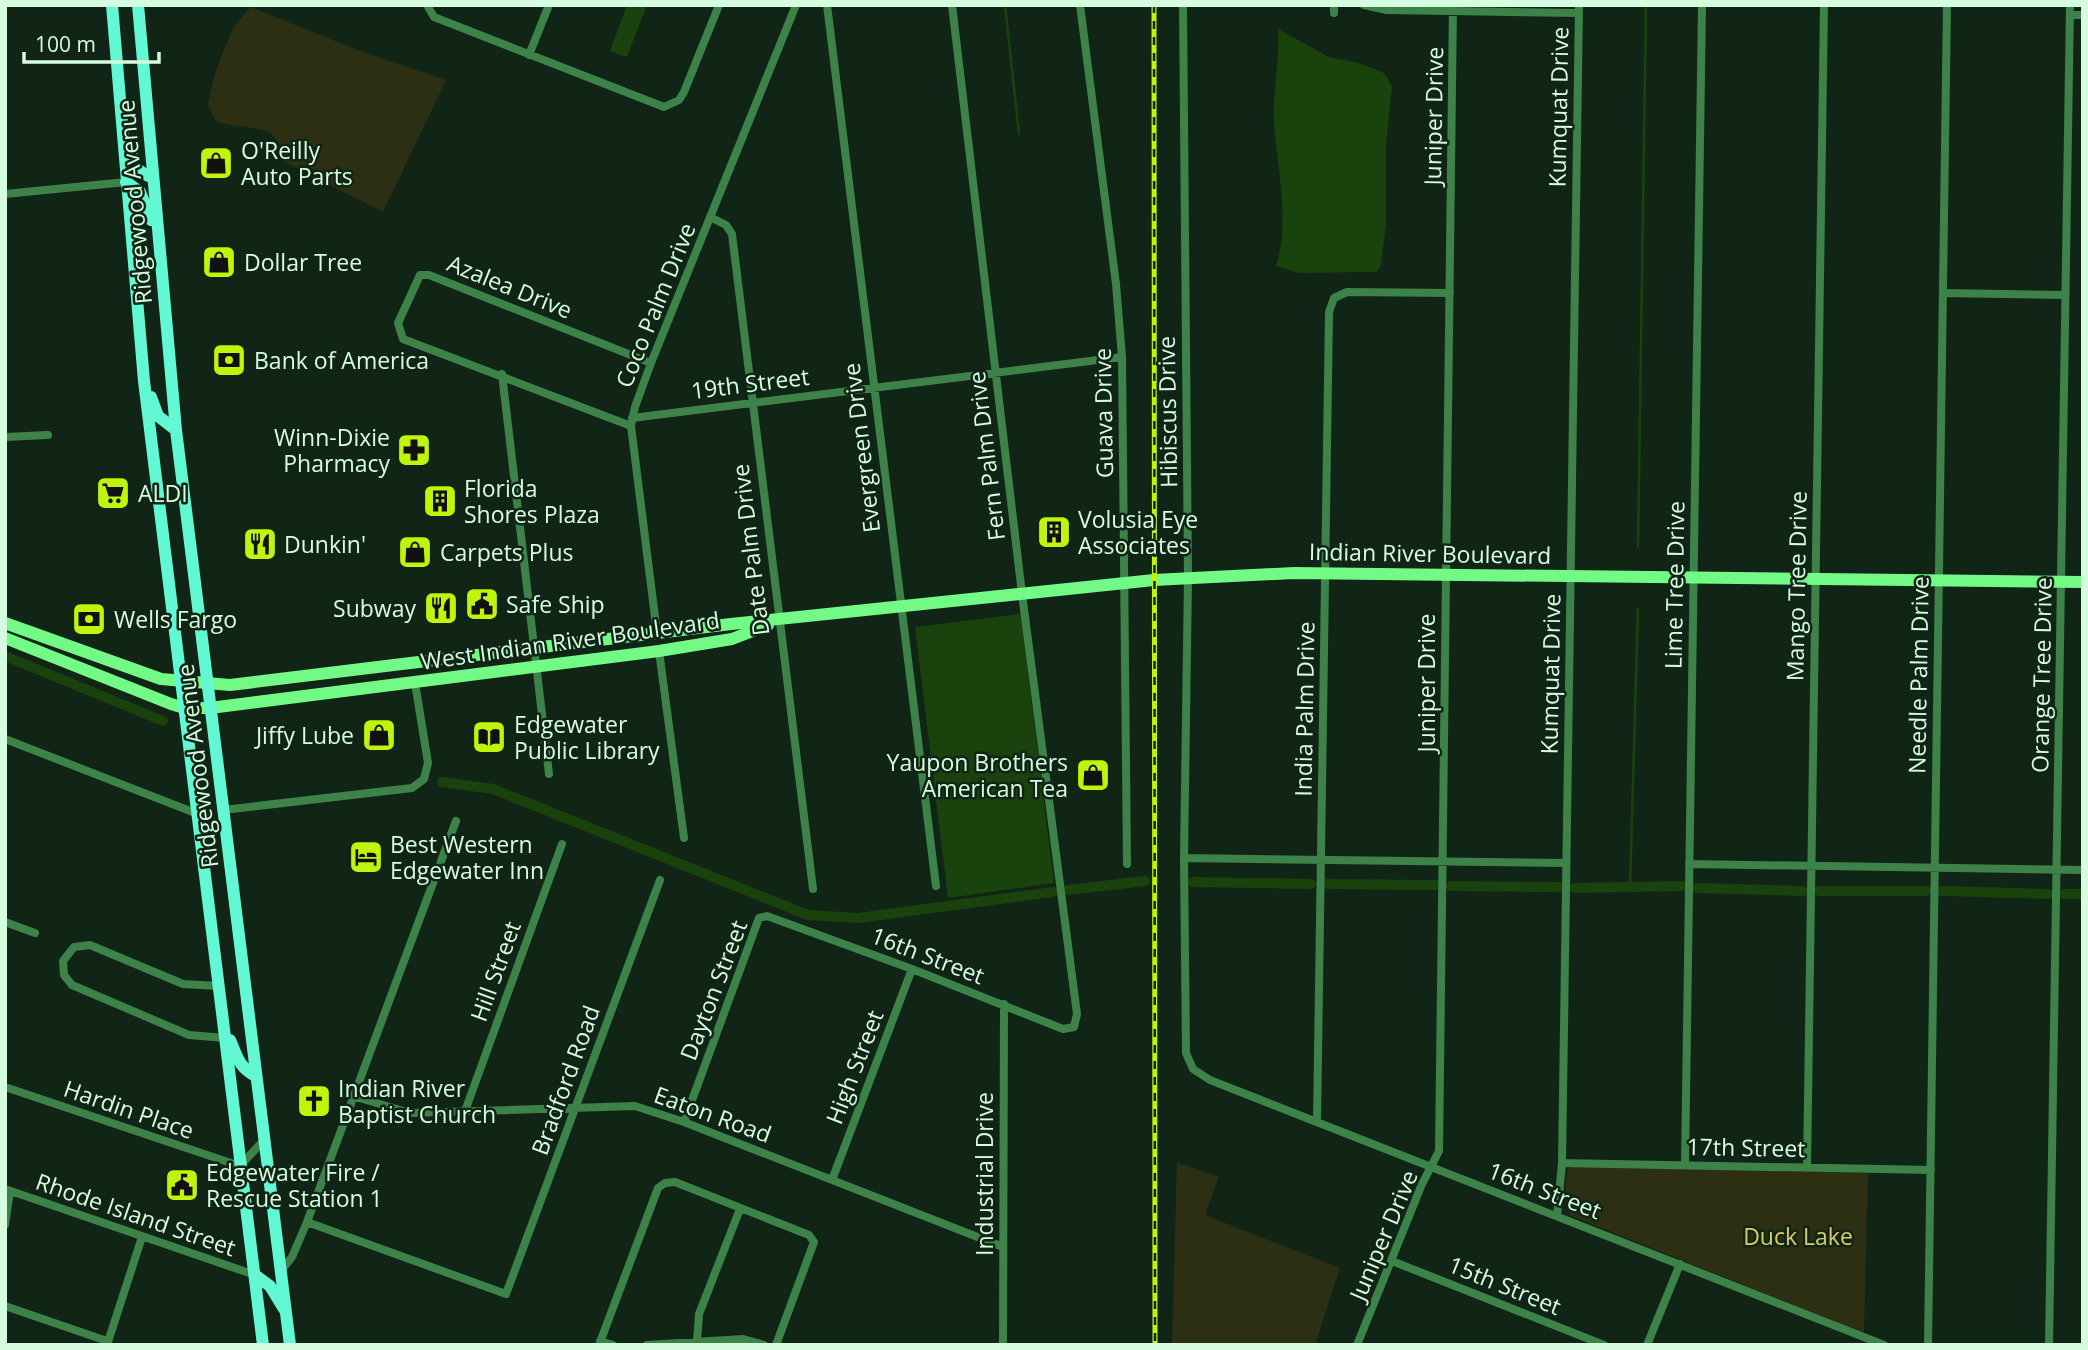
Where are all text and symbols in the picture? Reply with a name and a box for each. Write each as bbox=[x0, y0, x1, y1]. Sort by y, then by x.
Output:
scale bar bbox=[24, 21, 159, 65]
street label: Kumquat Drive bbox=[1541, 26, 1575, 188]
text: 100 m bbox=[35, 30, 96, 58]
street label: Juniper Drive bbox=[1416, 46, 1450, 188]
street label: Ridgewood Avenue bbox=[109, 98, 159, 306]
place label: O'Reilly Auto Parts bbox=[241, 134, 353, 192]
shop icon: O'Reilly Auto Parts bbox=[197, 144, 235, 182]
street label: Coco Palm Drive bbox=[607, 218, 703, 392]
shop icon: Dollar Tree bbox=[200, 243, 238, 281]
place label: Dollar Tree bbox=[244, 246, 362, 278]
street label: Azalea Drive bbox=[443, 246, 577, 326]
street label: Hibiscus Drive bbox=[1150, 336, 1184, 488]
bank icon: Bank of America bbox=[210, 341, 248, 379]
place label: Bank of America bbox=[254, 344, 429, 376]
street label: Guava Drive bbox=[1086, 348, 1120, 478]
street label: 19th Street bbox=[689, 360, 811, 406]
street label: Evergreen Drive bbox=[835, 361, 887, 535]
street label: Fern Palm Drive bbox=[960, 370, 1012, 542]
place label: Winn-Dixie Pharmacy bbox=[274, 421, 390, 479]
pharmacy icon: Winn-Dixie Pharmacy bbox=[395, 431, 433, 469]
street label: Date Palm Drive bbox=[724, 462, 776, 638]
place label: Florida Shores Plaza bbox=[464, 472, 600, 530]
supermarket icon: ALDI bbox=[94, 474, 132, 512]
place label: ALDI bbox=[138, 477, 188, 509]
building icon: Florida Shores Plaza bbox=[421, 482, 459, 520]
street label: Mango Tree Drive bbox=[1778, 491, 1814, 681]
street label: Lime Tree Drive bbox=[1657, 501, 1691, 669]
place label: Volusia Eye Associates bbox=[1078, 503, 1198, 561]
building icon: Volusia Eye Associates bbox=[1035, 513, 1073, 551]
restaurant icon: Dunkin' bbox=[241, 525, 279, 563]
place label: Dunkin' bbox=[284, 528, 366, 560]
shop icon: Carpets Plus bbox=[396, 533, 434, 571]
street label: Indian River Boulevard bbox=[1309, 535, 1551, 571]
place label: Carpets Plus bbox=[440, 536, 574, 568]
street label: Needle Palm Drive bbox=[1900, 576, 1936, 774]
street label: Orange Tree Drive bbox=[2023, 577, 2059, 773]
public building icon: Safe Ship bbox=[463, 585, 501, 623]
place label: Safe Ship bbox=[506, 588, 605, 620]
restaurant icon: Subway bbox=[422, 589, 460, 627]
place label: Subway bbox=[333, 592, 416, 624]
street label: Kumquat Drive bbox=[1533, 593, 1567, 755]
bank icon: Wells Fargo bbox=[70, 600, 108, 638]
place label: Wells Fargo bbox=[114, 603, 237, 635]
street label: West Indian River Boulevard bbox=[418, 603, 722, 677]
street label: Juniper Drive bbox=[1410, 614, 1442, 754]
street label: India Palm Drive bbox=[1286, 621, 1322, 797]
street label: Ridgewood Avenue bbox=[169, 662, 225, 870]
place label: Edgewater Public Library bbox=[514, 708, 660, 766]
shop icon: Jiffy Lube bbox=[360, 716, 398, 754]
library icon: Edgewater Public Library bbox=[470, 718, 508, 756]
place label: Jiffy Lube bbox=[254, 719, 354, 751]
place label: Yaupon Brothers American Tea bbox=[887, 746, 1068, 804]
shop icon: Yaupon Brothers American Tea bbox=[1074, 756, 1112, 794]
place label: Best Western Edgewater Inn bbox=[390, 828, 544, 886]
hotel icon: Best Western Edgewater Inn bbox=[347, 838, 385, 876]
street label: Dayton Street bbox=[672, 915, 754, 1065]
street label: Hill Street bbox=[462, 916, 528, 1026]
street label: 16th Street bbox=[867, 919, 989, 991]
street label: Bradford Road bbox=[523, 1001, 607, 1159]
street label: High Street bbox=[818, 1005, 890, 1129]
street label: Hardin Place bbox=[60, 1072, 198, 1146]
place label: Indian River Baptist Church bbox=[338, 1072, 496, 1130]
street label: Eaton Road bbox=[650, 1078, 776, 1150]
church icon: Indian River Baptist Church bbox=[295, 1082, 333, 1120]
street label: Industrial Drive bbox=[968, 1092, 1000, 1256]
street label: 17th Street bbox=[1686, 1130, 1806, 1164]
street label: 16th Street bbox=[1484, 1154, 1606, 1226]
place label: Edgewater Fire / Rescue Station 1 bbox=[206, 1156, 383, 1214]
street label: Rhode Island Street bbox=[32, 1165, 240, 1263]
street label: Juniper Drive bbox=[1340, 1165, 1425, 1307]
public building icon: Edgewater Fire / Rescue Station 1 bbox=[163, 1166, 201, 1204]
park label: Duck Lake bbox=[1743, 1220, 1853, 1252]
street label: 15th Street bbox=[1444, 1248, 1566, 1322]

